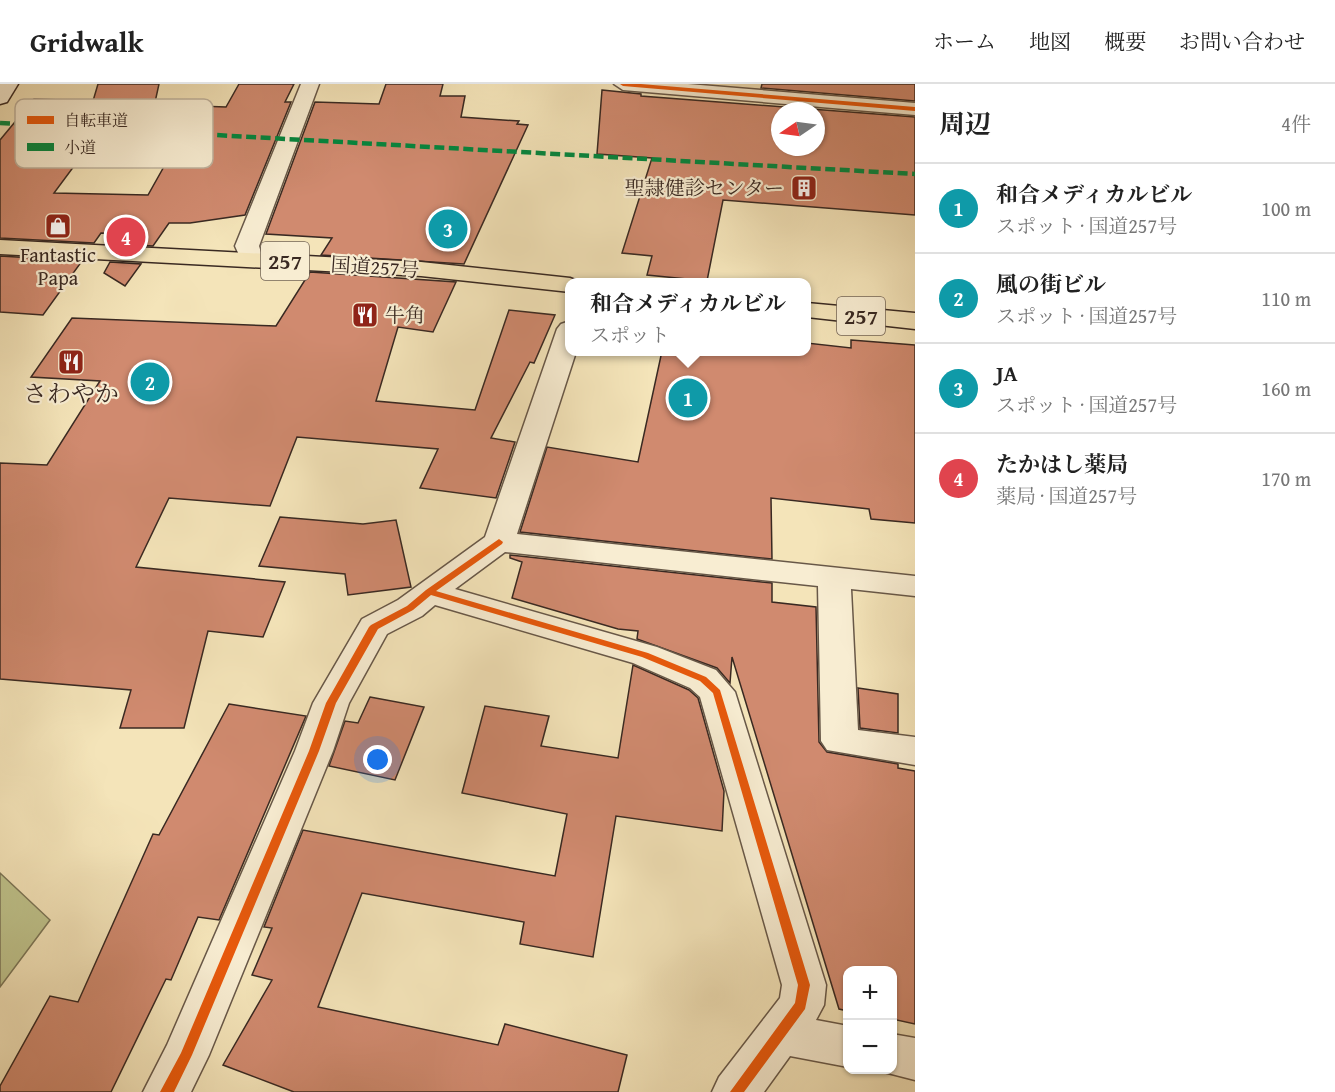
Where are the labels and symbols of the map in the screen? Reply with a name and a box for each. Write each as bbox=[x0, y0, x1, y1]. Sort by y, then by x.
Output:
legend bbox=[15, 99, 213, 168]
north arrow bbox=[771, 102, 825, 156]
text: 自転車道 bbox=[64, 108, 128, 132]
text: 小道 bbox=[64, 135, 96, 159]
place label: 聖隷健診センター bbox=[625, 173, 784, 202]
building icon: 聖隷健診センター bbox=[789, 173, 819, 203]
pin: 3 bbox=[428, 206, 468, 252]
shop icon: Fantastic Papa bbox=[43, 211, 73, 241]
pin: 4 bbox=[106, 214, 146, 260]
place label: Fantastic Papa bbox=[20, 240, 96, 292]
road number: 257 bbox=[261, 242, 309, 280]
street label: 国道257号 bbox=[330, 249, 420, 284]
road number: 257 bbox=[837, 297, 885, 335]
restaurant icon: 牛角 bbox=[350, 300, 380, 330]
place label: 牛角 bbox=[385, 300, 425, 329]
restaurant icon: さわやか bbox=[56, 347, 86, 377]
pin: 2 bbox=[130, 360, 170, 404]
place label: さわやか bbox=[23, 376, 119, 411]
pin: 1 bbox=[668, 376, 708, 420]
your location bbox=[363, 745, 392, 774]

